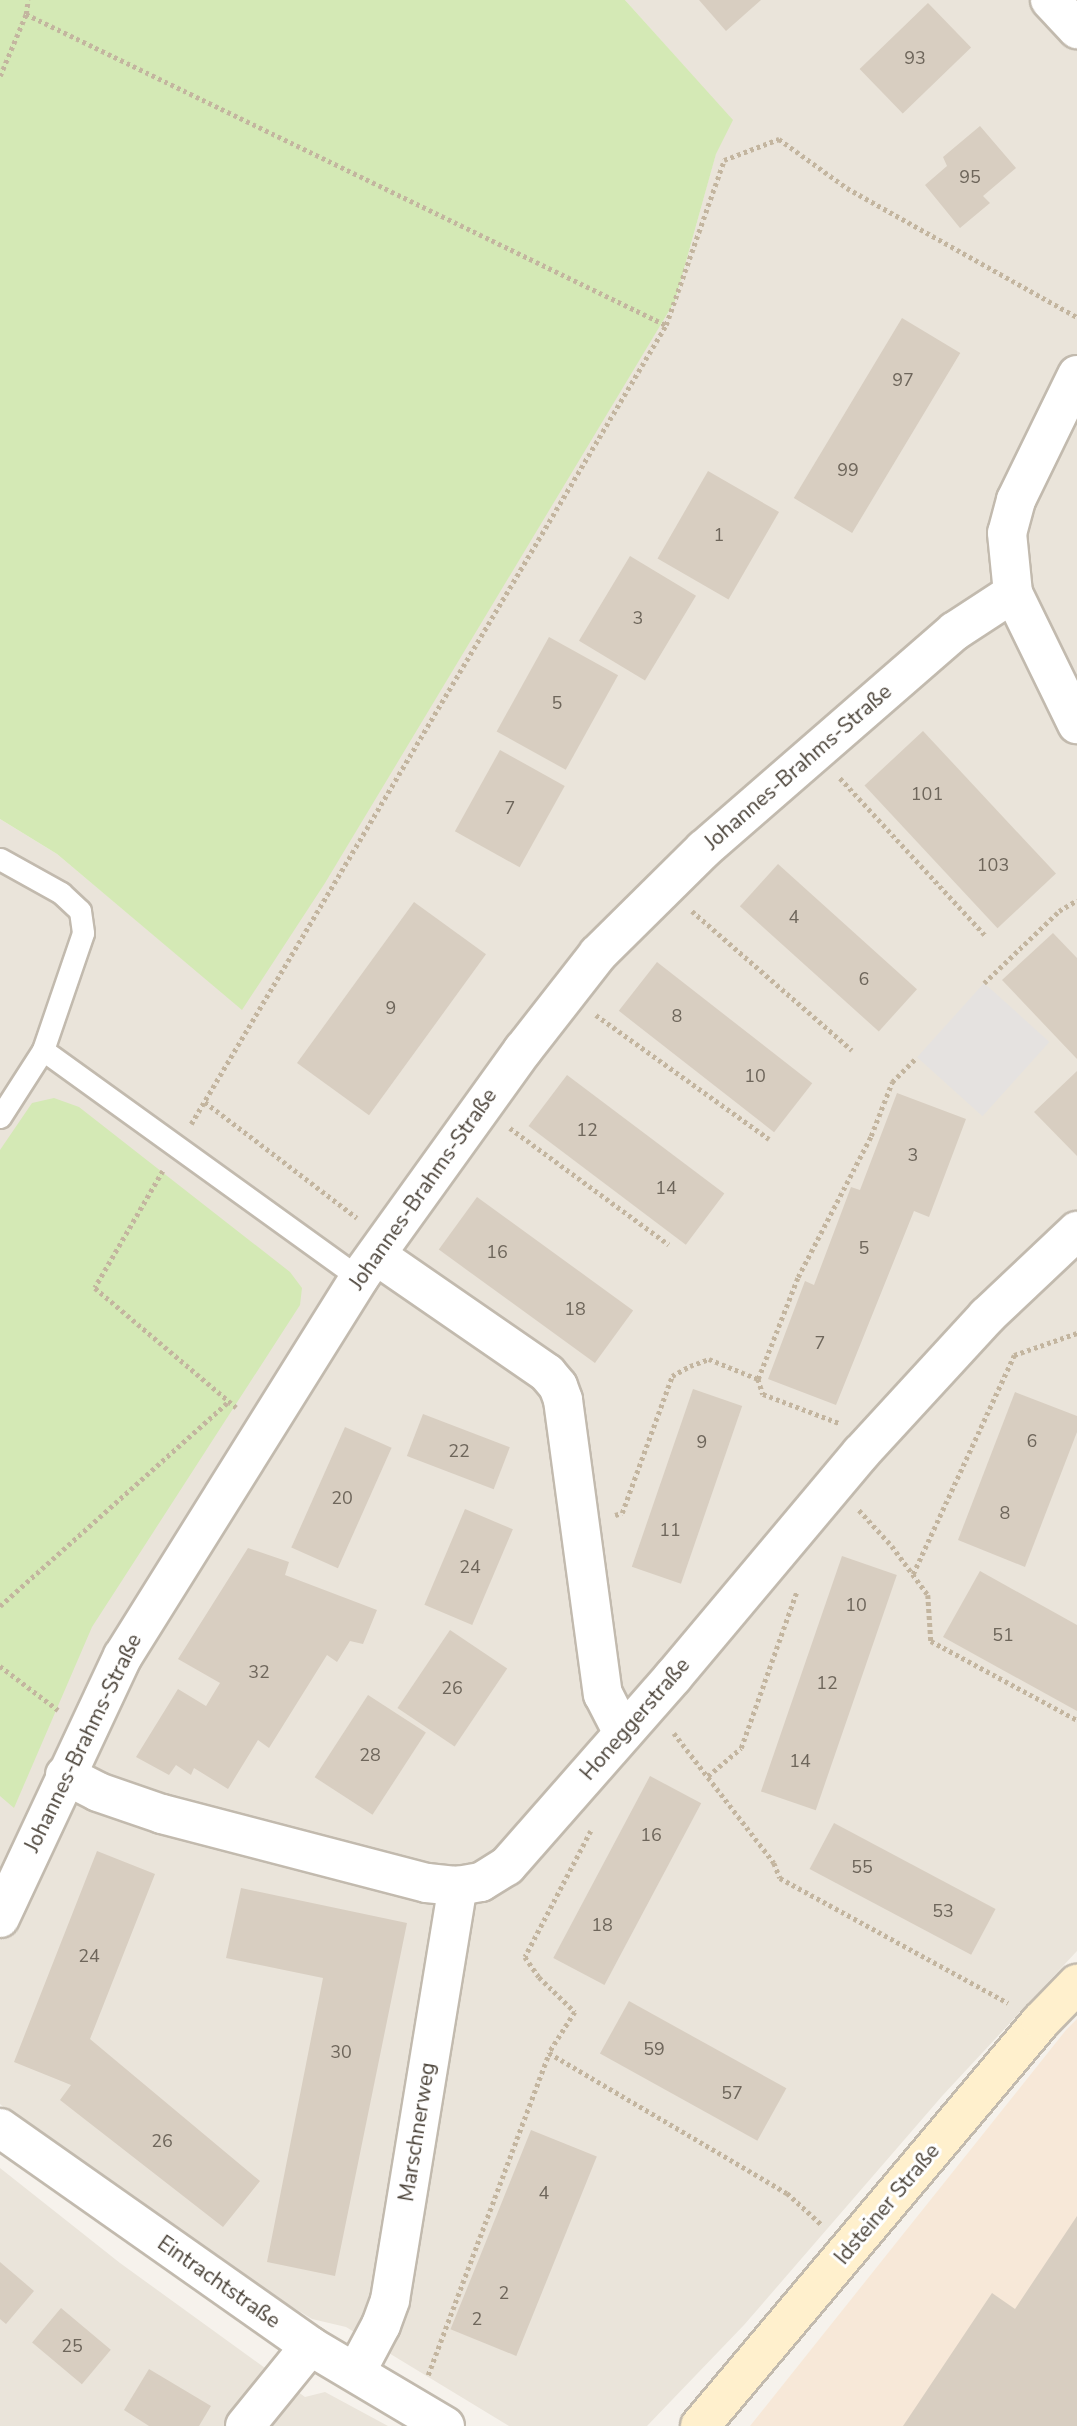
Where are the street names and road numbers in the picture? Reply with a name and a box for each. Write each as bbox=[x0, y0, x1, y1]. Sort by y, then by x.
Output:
street label: Johannes-Brahms-Straße bbox=[699, 679, 897, 855]
street label: Johannes-Brahms-Straße bbox=[344, 1084, 502, 1294]
street label: Johannes-Brahms-Straße bbox=[19, 1630, 147, 1856]
street label: Honeggerstraße bbox=[575, 1653, 695, 1785]
street label: Marschnerweg bbox=[394, 2061, 440, 2203]
street label: Idsteiner Straße bbox=[829, 2139, 945, 2269]
street label: Eintrachtstraße bbox=[153, 2230, 285, 2334]

